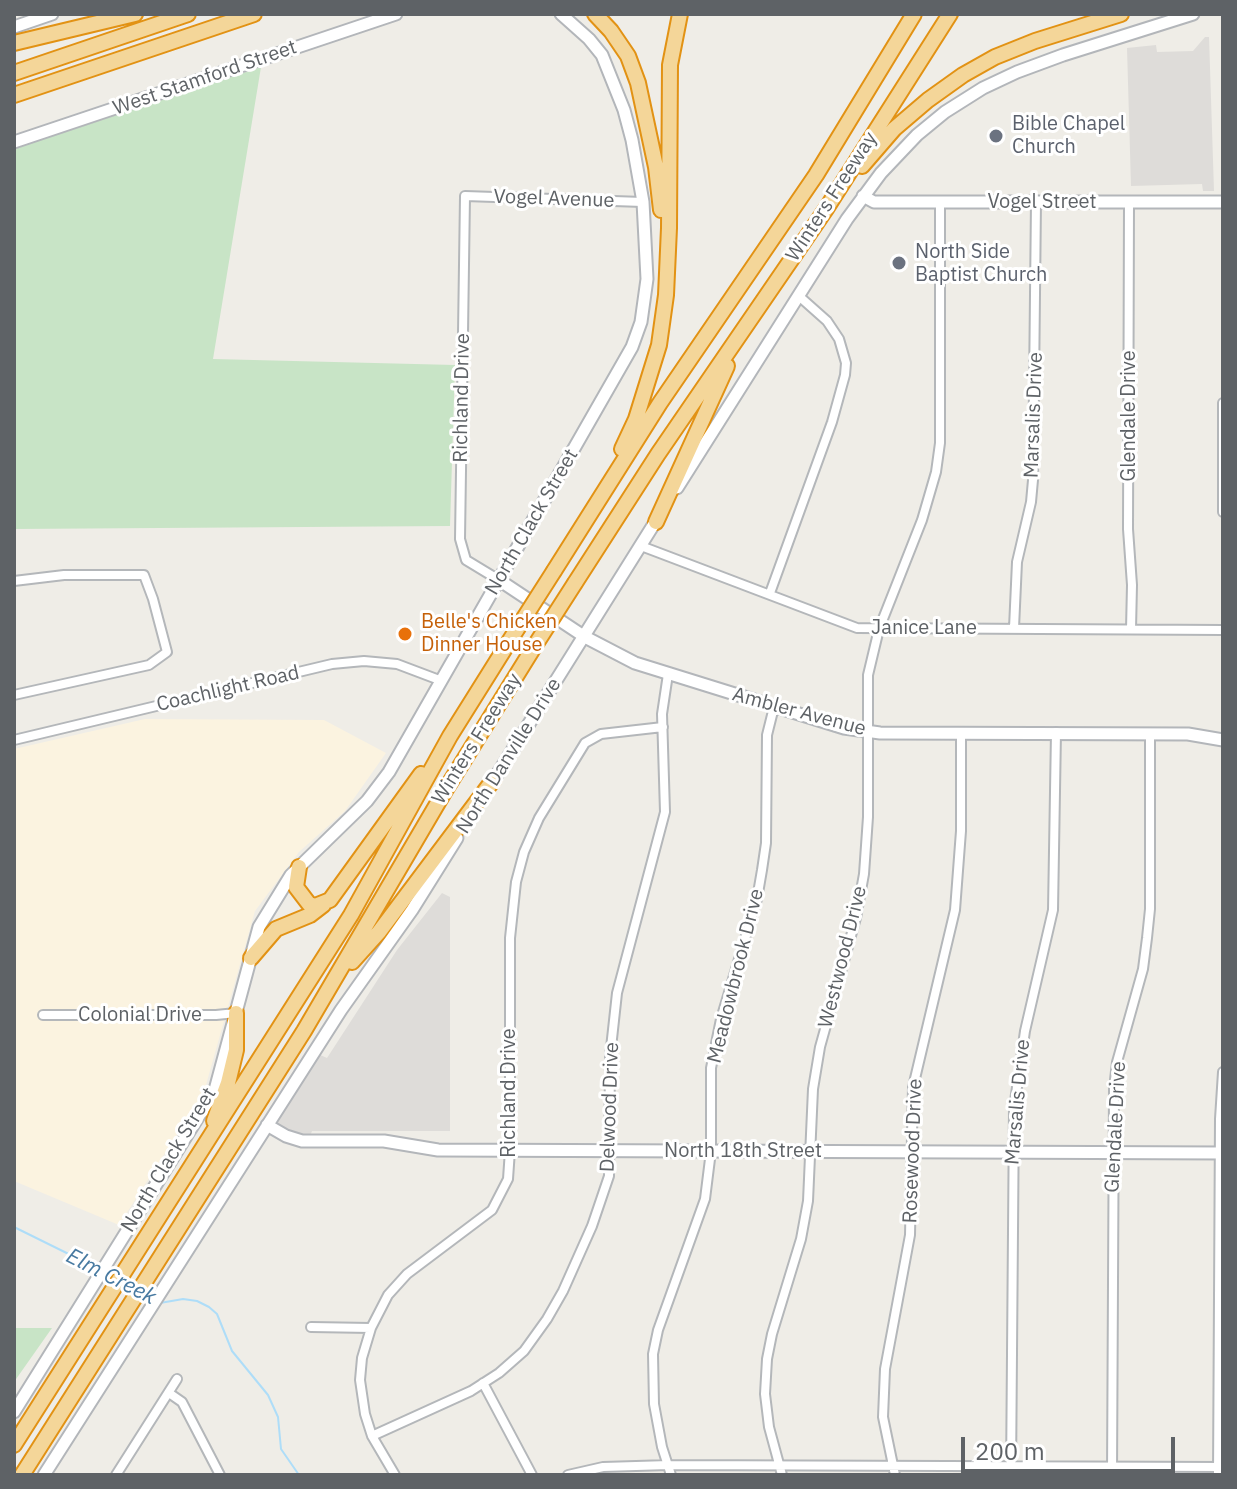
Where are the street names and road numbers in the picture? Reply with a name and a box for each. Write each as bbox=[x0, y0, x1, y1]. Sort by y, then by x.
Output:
street label: West Stamford Street bbox=[110, 35, 300, 121]
street label: Winters Freeway bbox=[781, 128, 883, 266]
street label: Vogel Avenue bbox=[493, 185, 615, 213]
street label: Vogel Street bbox=[987, 190, 1097, 214]
street label: Richland Drive bbox=[449, 333, 475, 463]
street label: Glendale Drive bbox=[1117, 350, 1141, 482]
street label: Marsalis Drive bbox=[1020, 352, 1048, 478]
street label: North Clack Street bbox=[480, 445, 584, 599]
street label: Janice Lane bbox=[871, 616, 977, 640]
street label: Coachlight Road bbox=[154, 661, 302, 717]
street label: Winters Freeway bbox=[427, 669, 527, 809]
street label: North Danville Drive bbox=[451, 674, 567, 838]
street label: Ambler Avenue bbox=[730, 683, 868, 741]
street label: Westwood Drive bbox=[814, 883, 872, 1031]
street label: Meadowbrook Drive bbox=[703, 886, 769, 1066]
street label: Colonial Drive bbox=[78, 1003, 202, 1027]
street label: Richland Drive bbox=[497, 1028, 521, 1158]
street label: Marsalis Drive bbox=[1001, 1038, 1035, 1166]
street label: Delwood Drive bbox=[596, 1042, 624, 1172]
street label: Glendale Drive bbox=[1101, 1061, 1131, 1193]
street label: Rosewood Drive bbox=[898, 1078, 928, 1224]
street label: North Clack Street bbox=[116, 1083, 222, 1237]
street label: North 18th Street bbox=[664, 1139, 822, 1163]

